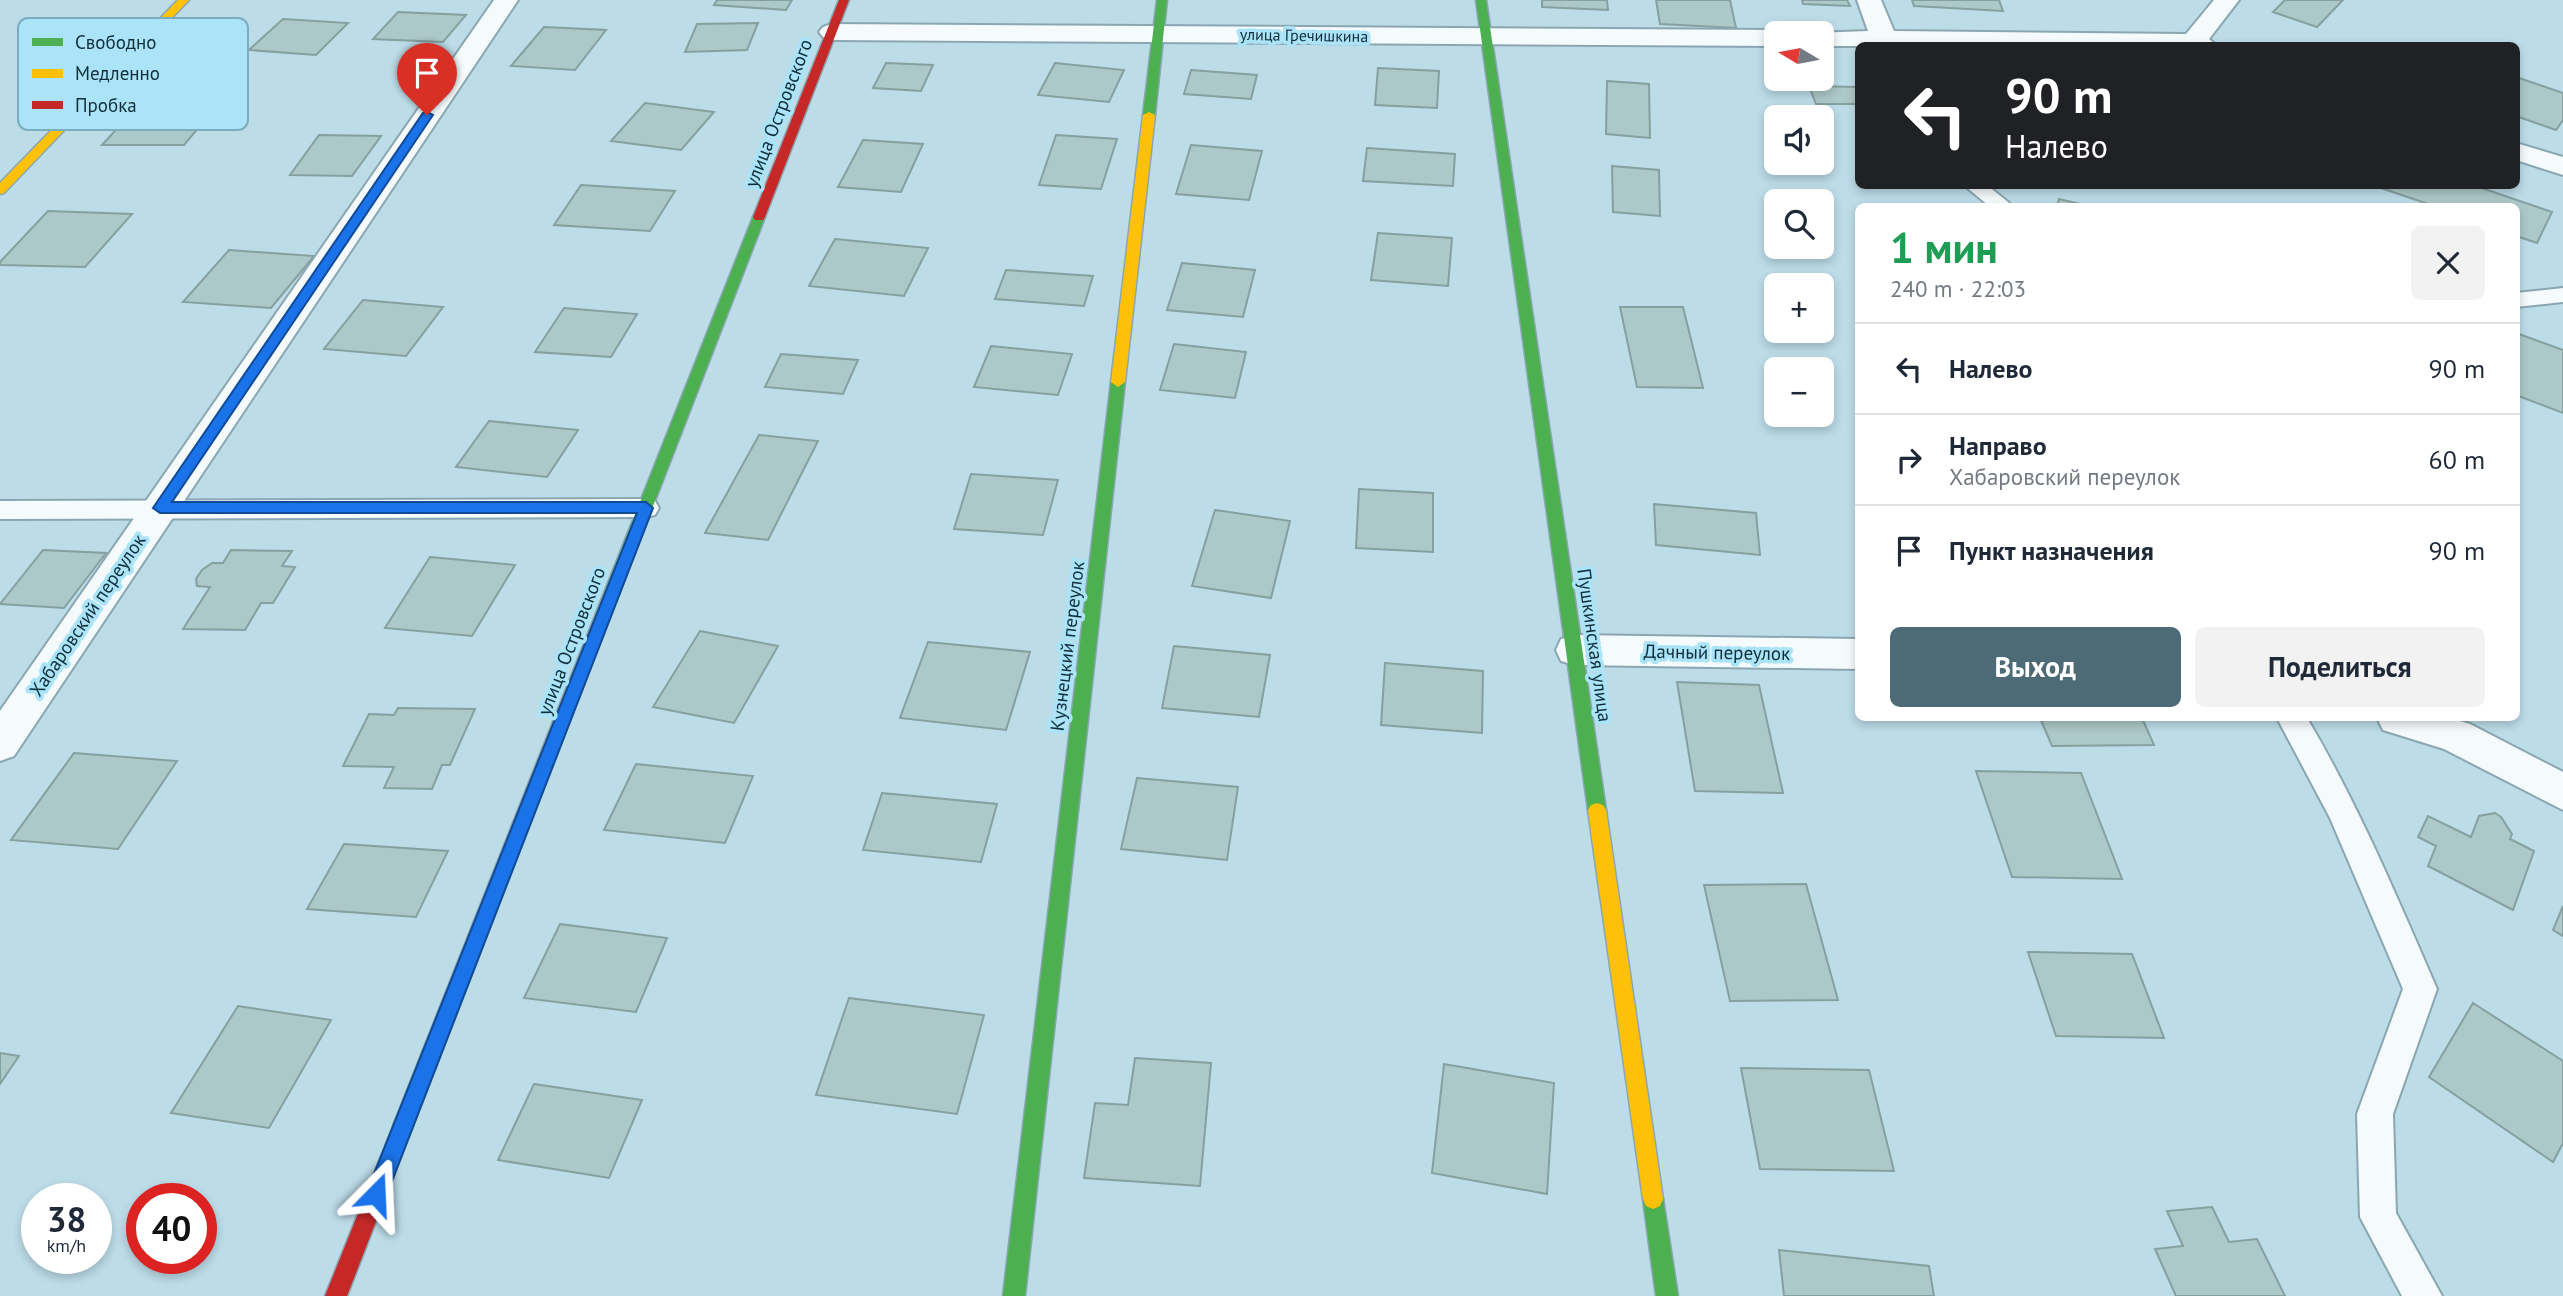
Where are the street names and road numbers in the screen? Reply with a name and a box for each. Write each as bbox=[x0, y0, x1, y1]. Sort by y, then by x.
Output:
street label: улица Гречишкина bbox=[1240, 24, 1368, 46]
street label: улица Островского bbox=[739, 36, 817, 190]
street label: Хабаровский переулок bbox=[24, 529, 150, 701]
street label: Кузнецкий переулок bbox=[1045, 560, 1089, 732]
street label: улица Островского bbox=[532, 564, 610, 718]
street label: Пушкинская улица bbox=[1572, 567, 1618, 723]
street label: Дачный переулок bbox=[1644, 639, 1790, 665]

